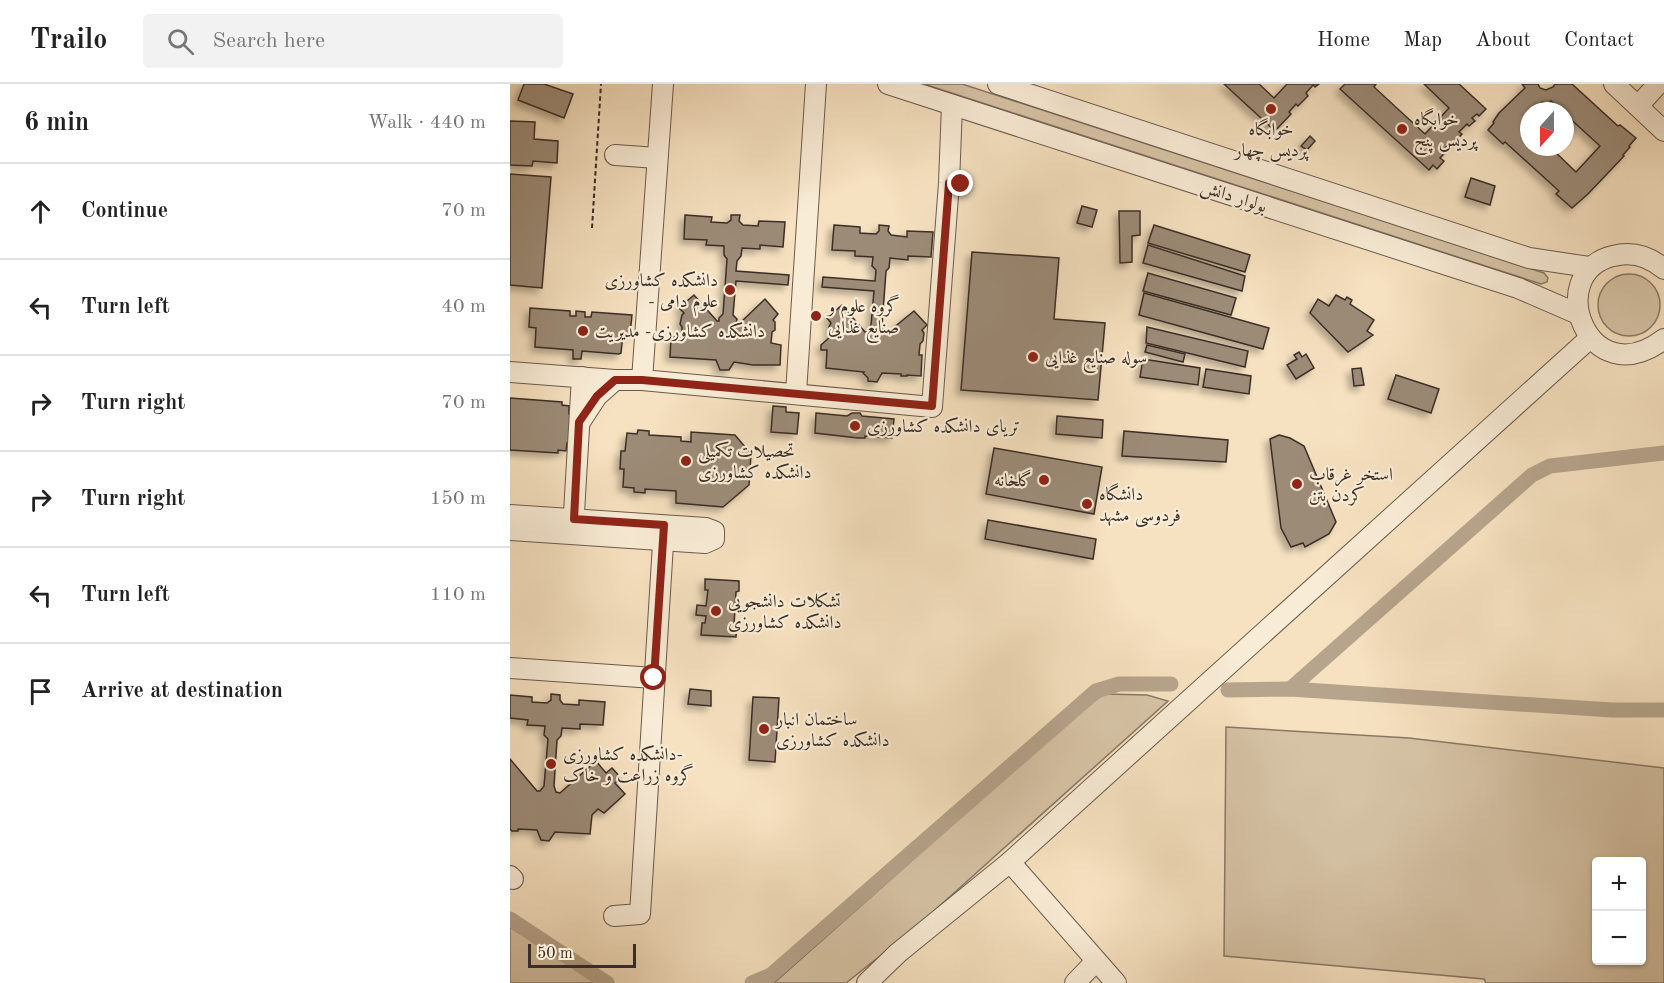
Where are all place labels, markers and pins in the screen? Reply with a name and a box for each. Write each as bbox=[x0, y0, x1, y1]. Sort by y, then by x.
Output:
marker: خوابگاه پردیس چهار bbox=[1264, 102, 1278, 116]
place label: خوابگاه پردیس پنج bbox=[1414, 107, 1479, 156]
place label: خوابگاه پردیس چهار bbox=[1232, 117, 1309, 162]
marker: خوابگاه پردیس پنج bbox=[1395, 122, 1409, 136]
place label: دانشکده کشاورزی - علوم دامی bbox=[604, 271, 718, 317]
marker: دانشکده کشاورزی - علوم دامی bbox=[723, 283, 737, 297]
place label: گروه علوم و صنایع غذایی bbox=[826, 294, 900, 343]
marker: گروه علوم و صنایع غذایی bbox=[809, 309, 823, 323]
place label: دانشکده کشاورزی- مدیریت bbox=[595, 322, 765, 343]
marker: دانشکده کشاورزی- مدیریت bbox=[576, 324, 590, 338]
place label: سوله صنایع غذایی bbox=[1045, 349, 1147, 373]
marker: سوله صنایع غذایی bbox=[1026, 350, 1040, 364]
place label: تریای دانشکده کشاورزی bbox=[867, 417, 1020, 437]
marker: تریای دانشکده کشاورزی bbox=[848, 419, 862, 433]
place label: تحصیلات تکمیلی دانشکده کشاورزی bbox=[698, 441, 812, 483]
marker: تحصیلات تکمیلی دانشکده کشاورزی bbox=[679, 454, 693, 468]
place label: استخر غرقاب کردن بتن bbox=[1309, 466, 1393, 506]
place label: گلخانه bbox=[994, 469, 1032, 490]
marker: گلخانه bbox=[1037, 473, 1051, 487]
marker: استخر غرقاب کردن بتن bbox=[1290, 477, 1304, 491]
place label: دانشگاه فردوسی مشهد bbox=[1099, 482, 1181, 528]
marker: دانشگاه فردوسی مشهد bbox=[1080, 497, 1094, 511]
place label: تشکلات دانشجویی دانشکده کشاورزی bbox=[728, 592, 842, 633]
marker: تشکلات دانشجویی دانشکده کشاورزی bbox=[709, 604, 723, 618]
place label: ساختمان انبار دانشکده کشاورزی bbox=[774, 711, 890, 751]
marker: ساختمان انبار دانشکده کشاورزی bbox=[757, 722, 771, 736]
place label: دانشکده کشاورزی- گروه زراعت و خاک bbox=[563, 745, 694, 786]
marker: دانشکده کشاورزی- گروه زراعت و خاک bbox=[544, 757, 558, 771]

